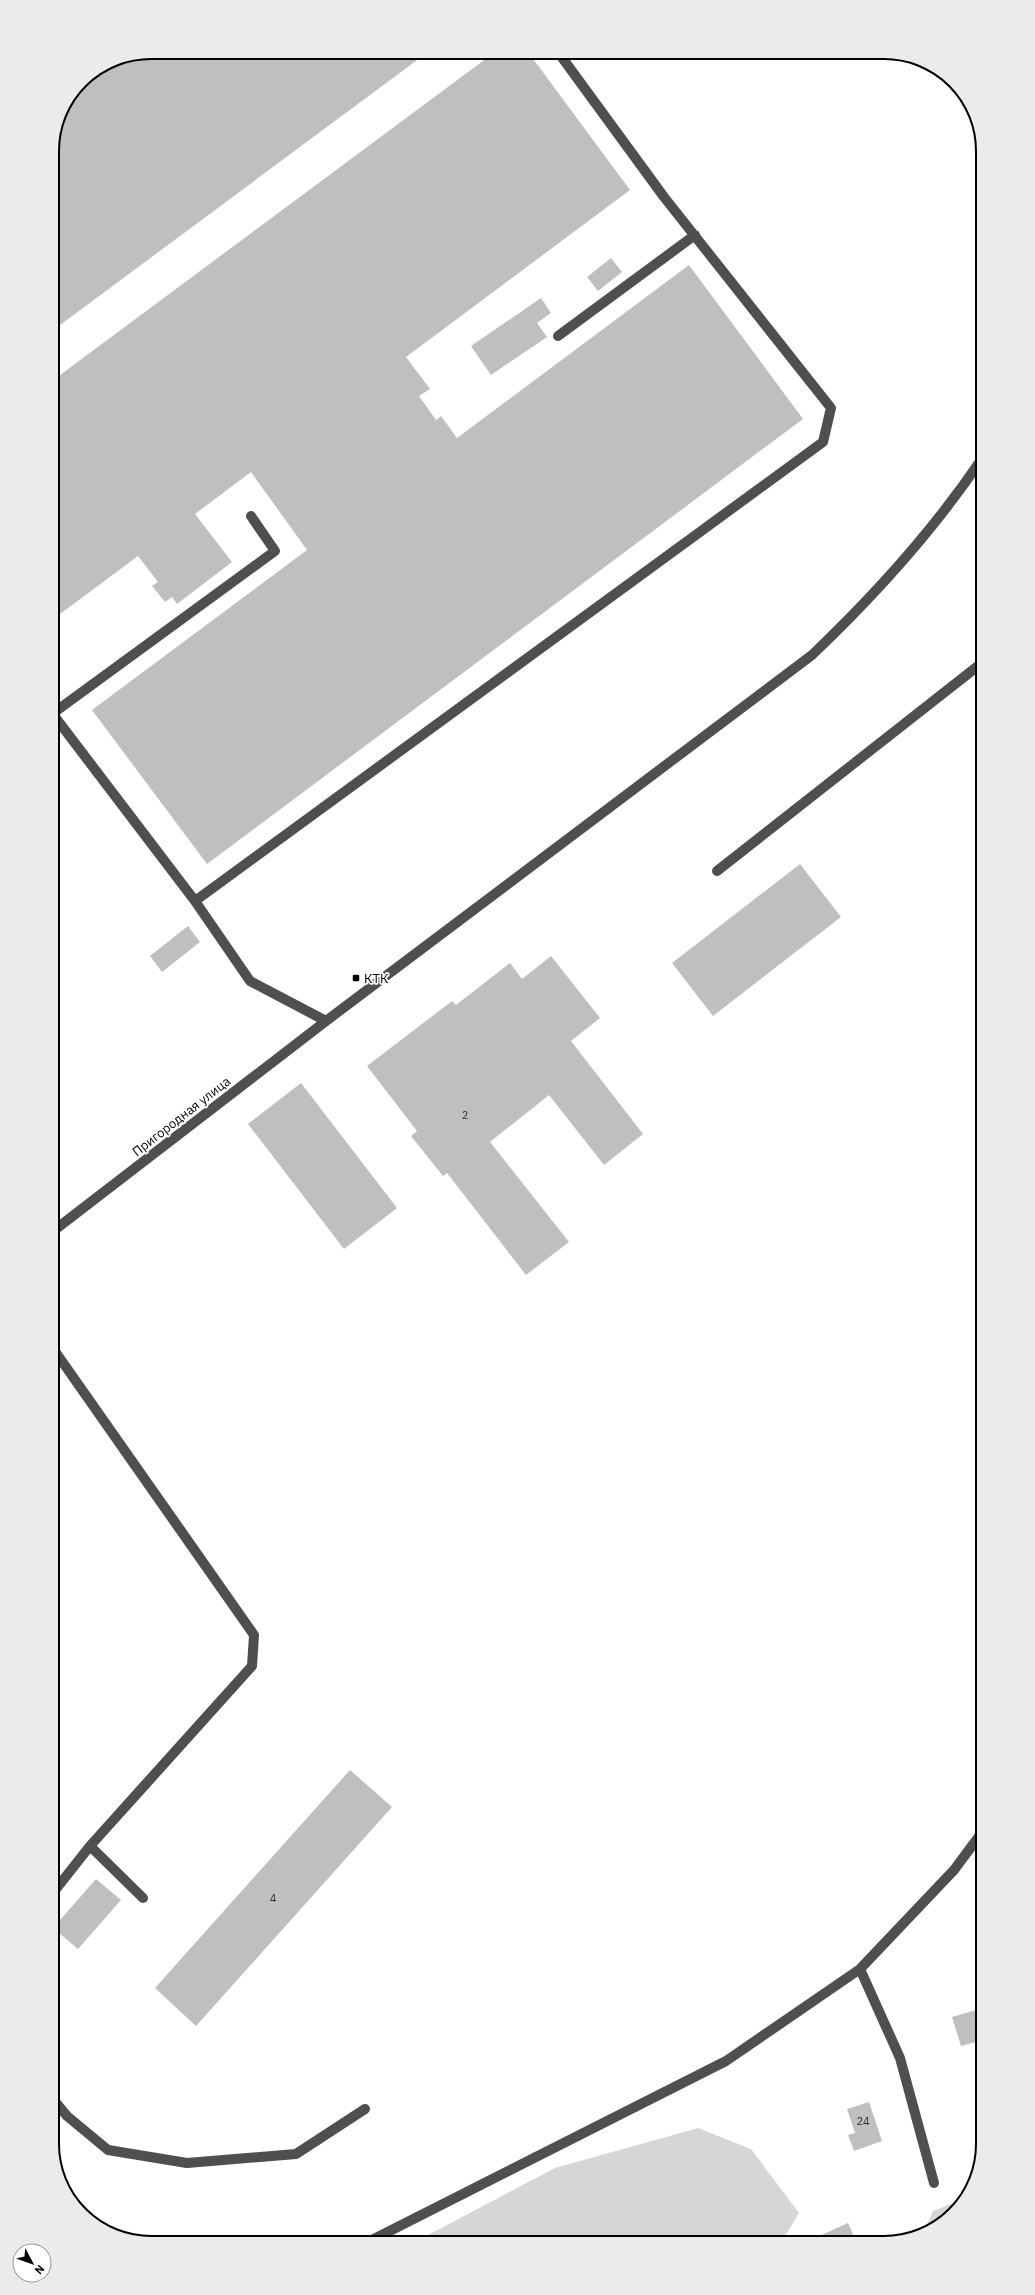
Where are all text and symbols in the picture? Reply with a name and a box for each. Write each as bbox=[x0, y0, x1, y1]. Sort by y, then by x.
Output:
place label: КТК bbox=[364, 970, 389, 987]
marker: КТК bbox=[351, 973, 361, 983]
street label: Пригородная улица bbox=[129, 1073, 234, 1160]
house number: 2 bbox=[462, 1108, 468, 1122]
house number: 4 bbox=[270, 1891, 277, 1905]
house number: 24 bbox=[856, 2114, 870, 2128]
north arrow bbox=[12, 2243, 52, 2283]
text: N bbox=[32, 2262, 47, 2277]

